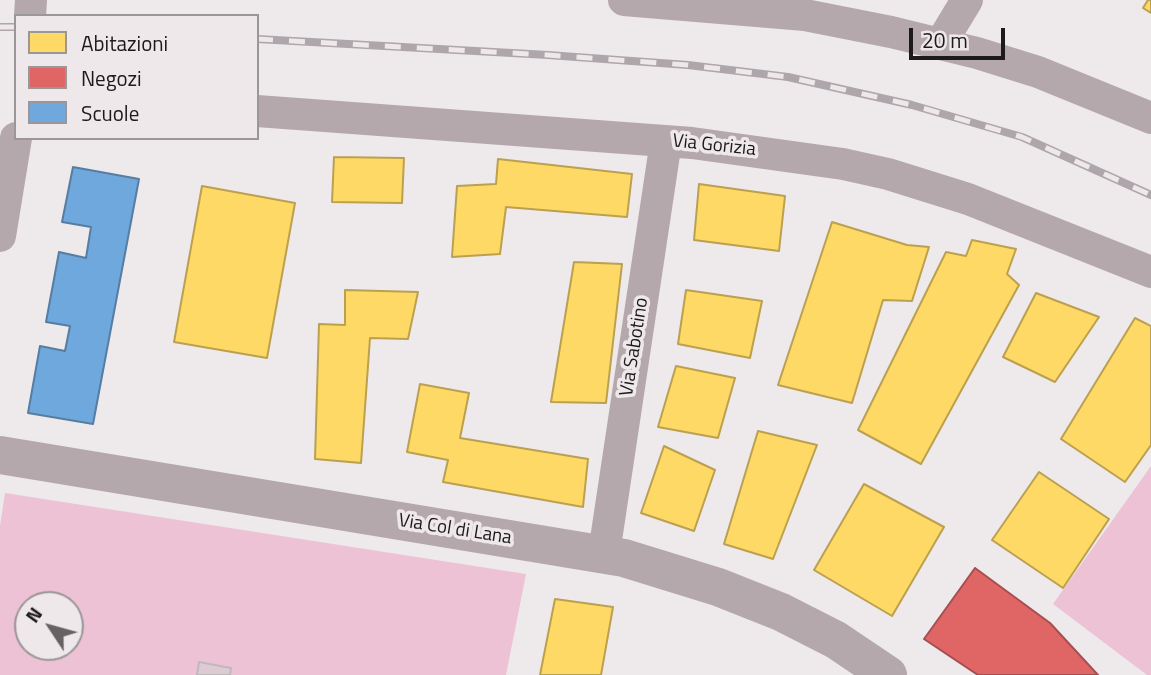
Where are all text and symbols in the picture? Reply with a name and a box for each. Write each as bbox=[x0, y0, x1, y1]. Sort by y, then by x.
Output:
legend bbox=[14, 14, 259, 140]
scale bar bbox=[913, 14, 1009, 58]
text: 20 m bbox=[922, 24, 968, 56]
text: Abitazioni bbox=[81, 27, 168, 59]
text: Negozi bbox=[81, 62, 142, 94]
text: Scuole bbox=[81, 97, 139, 129]
street label: Via Gorizia bbox=[671, 130, 757, 162]
street label: Via Sabotino bbox=[616, 296, 654, 398]
street label: Via Col di Lana bbox=[397, 510, 513, 550]
north arrow bbox=[14, 591, 84, 661]
text: N bbox=[18, 601, 49, 628]

